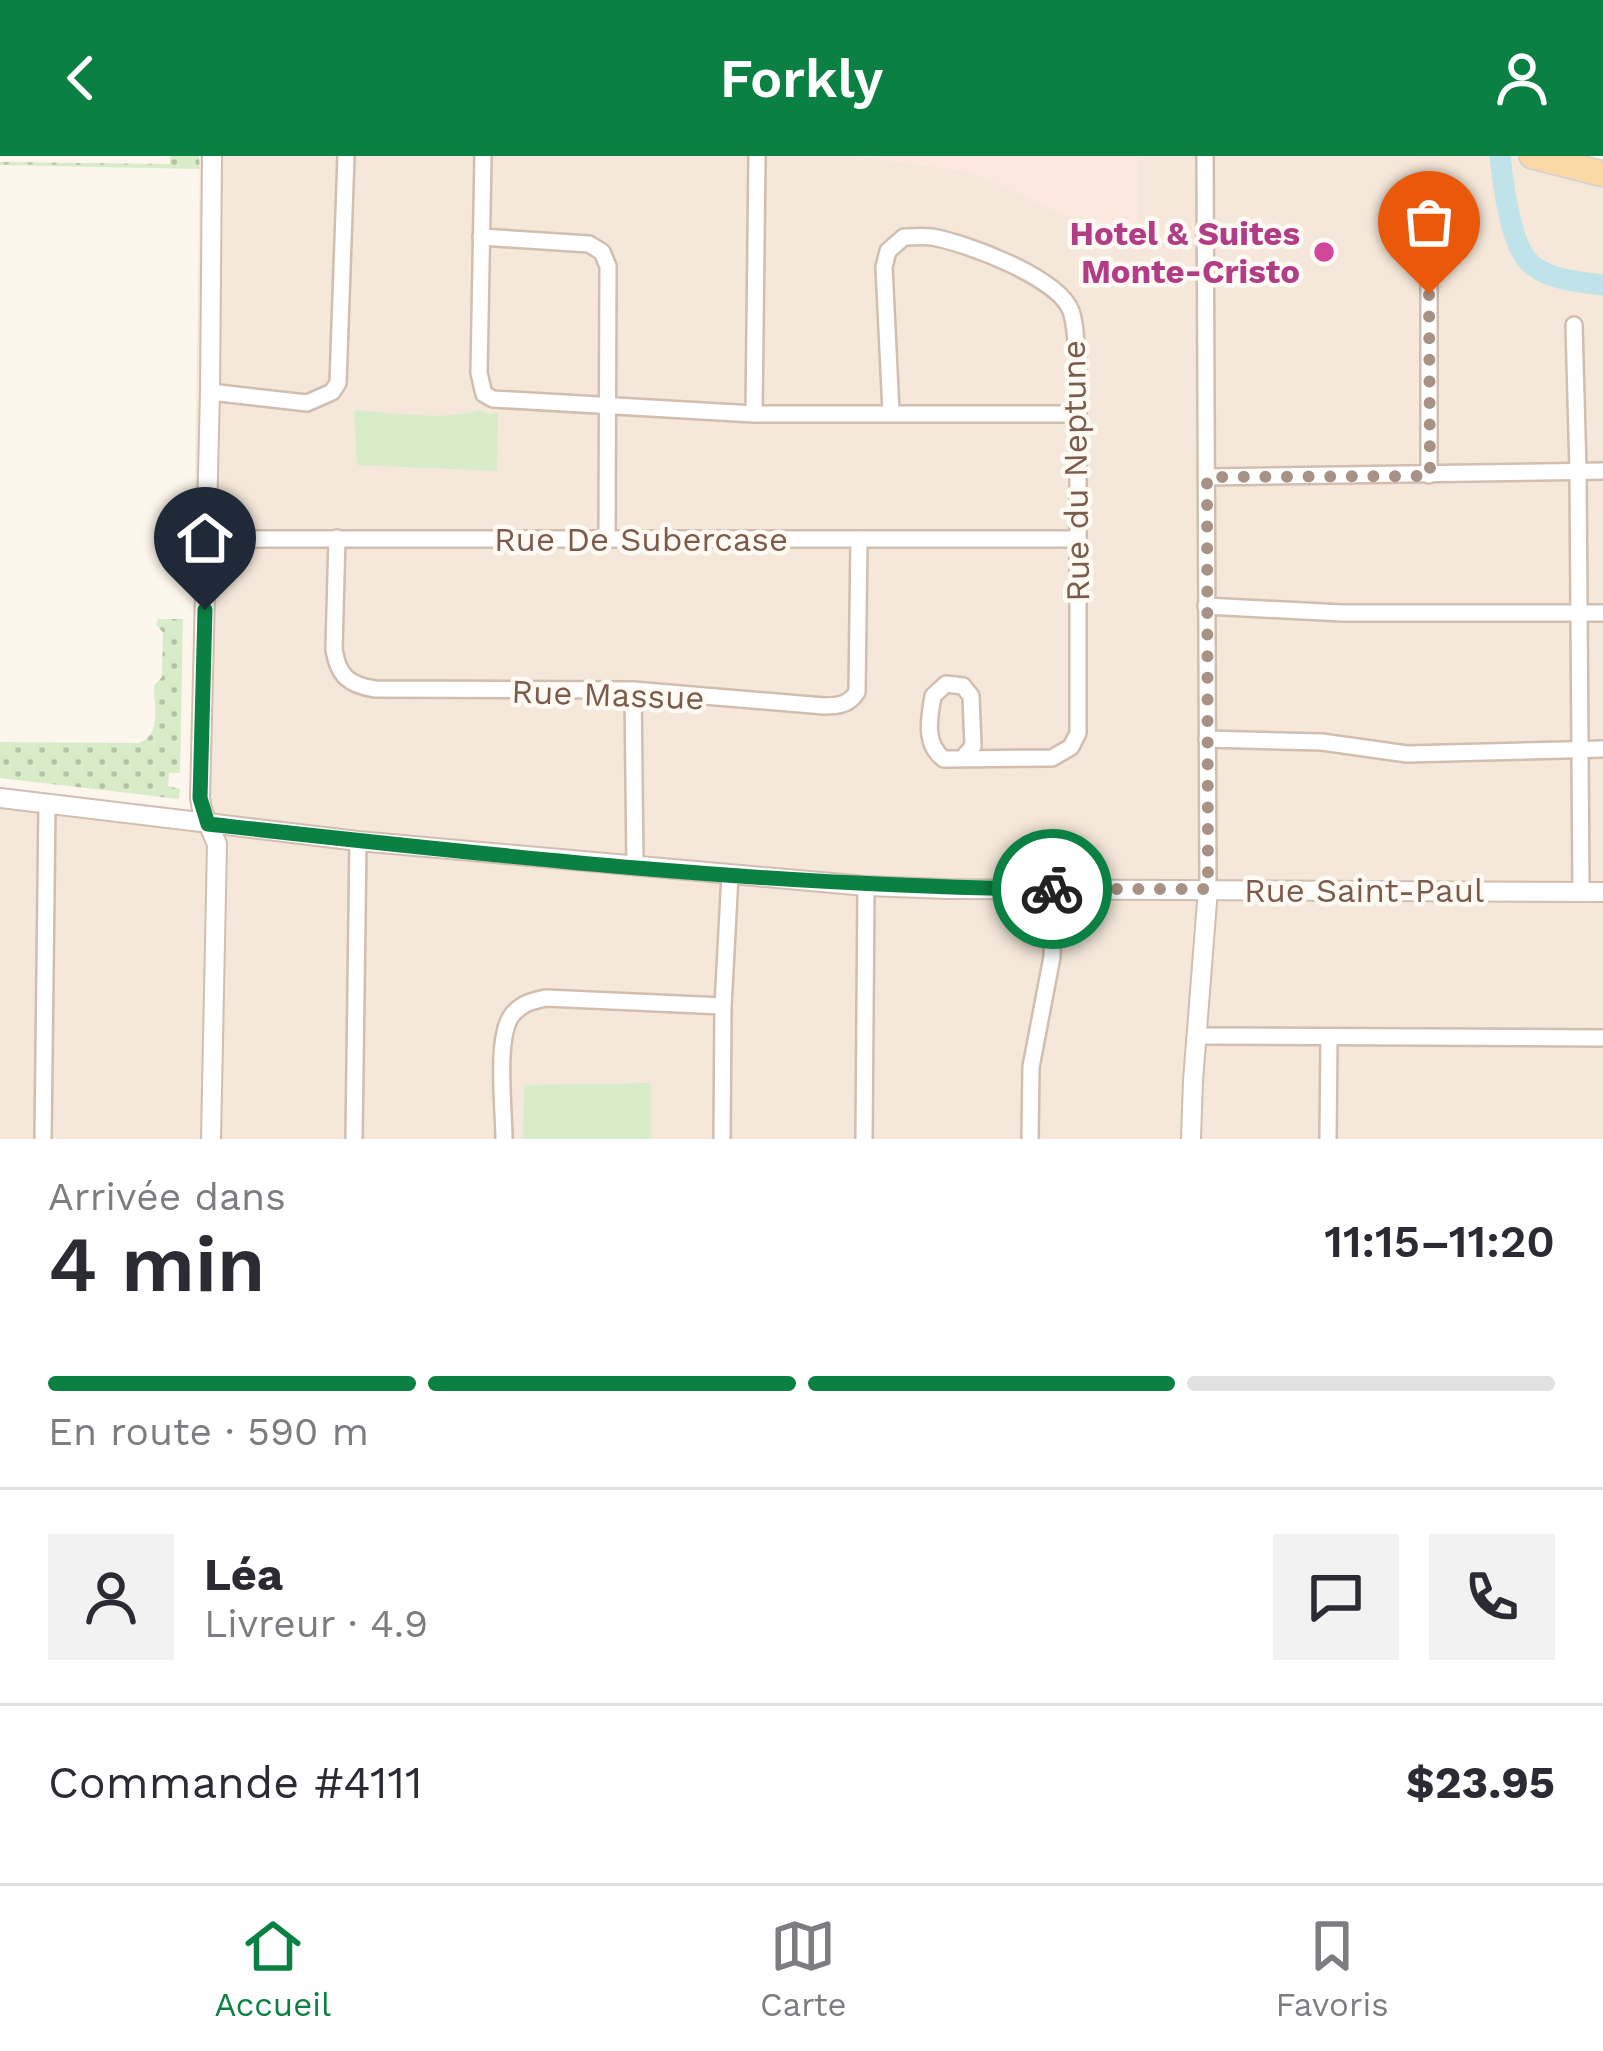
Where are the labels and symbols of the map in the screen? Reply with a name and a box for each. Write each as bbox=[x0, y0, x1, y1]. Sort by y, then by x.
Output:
pin bbox=[1378, 171, 1480, 294]
place label: Hotel & Suites Monte-Cristo bbox=[1070, 214, 1300, 291]
marker: Hotel & Suites Monte-Cristo bbox=[1311, 239, 1337, 265]
street label: Rue du Neptune bbox=[1054, 340, 1097, 602]
pin bbox=[154, 487, 256, 610]
street label: Rue De Subercase bbox=[494, 520, 788, 559]
street label: Rue Massue bbox=[511, 672, 705, 717]
courier bbox=[992, 829, 1112, 949]
street label: Rue Saint-Paul bbox=[1244, 871, 1484, 910]

